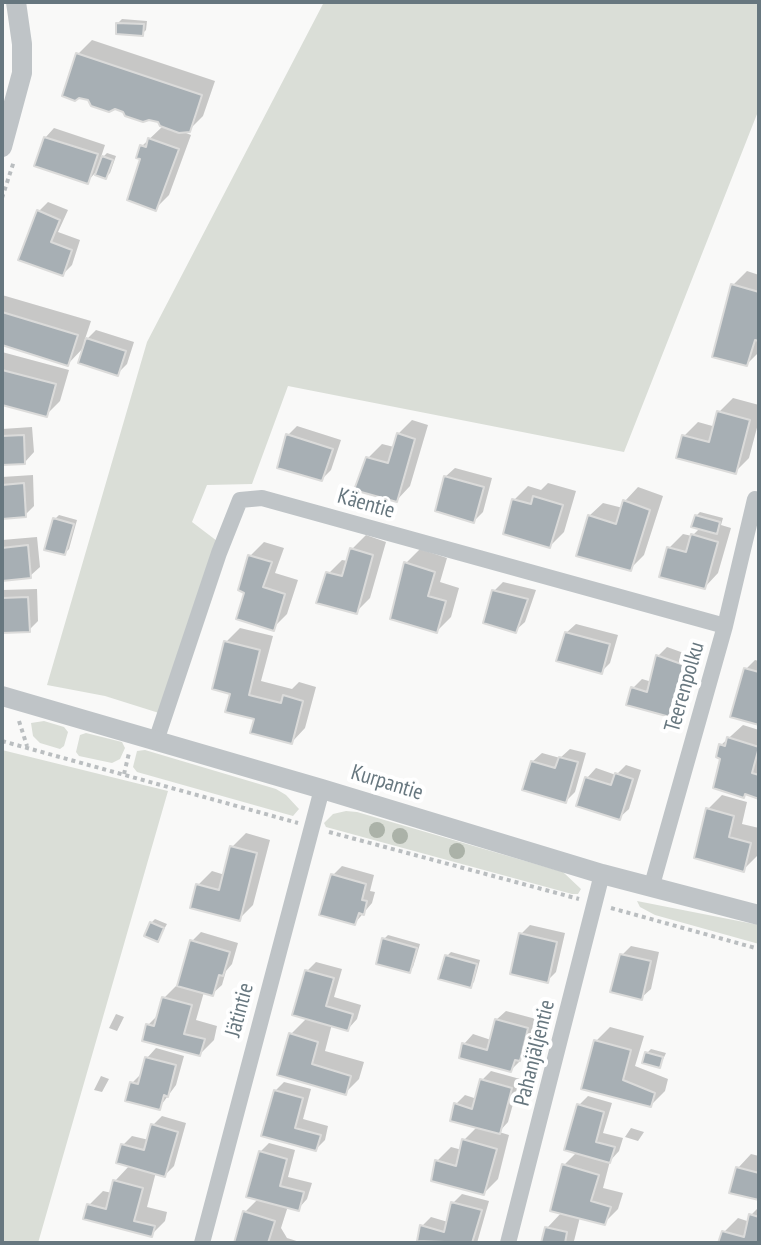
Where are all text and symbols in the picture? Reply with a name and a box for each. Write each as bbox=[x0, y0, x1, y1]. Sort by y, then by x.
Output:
street label: Käentie bbox=[334, 483, 398, 525]
street label: Teerenpolku bbox=[660, 639, 710, 735]
street label: Kurpantie bbox=[348, 760, 426, 806]
street label: Jätintie bbox=[220, 980, 260, 1040]
street label: Pahanjäljentie bbox=[509, 997, 561, 1109]

